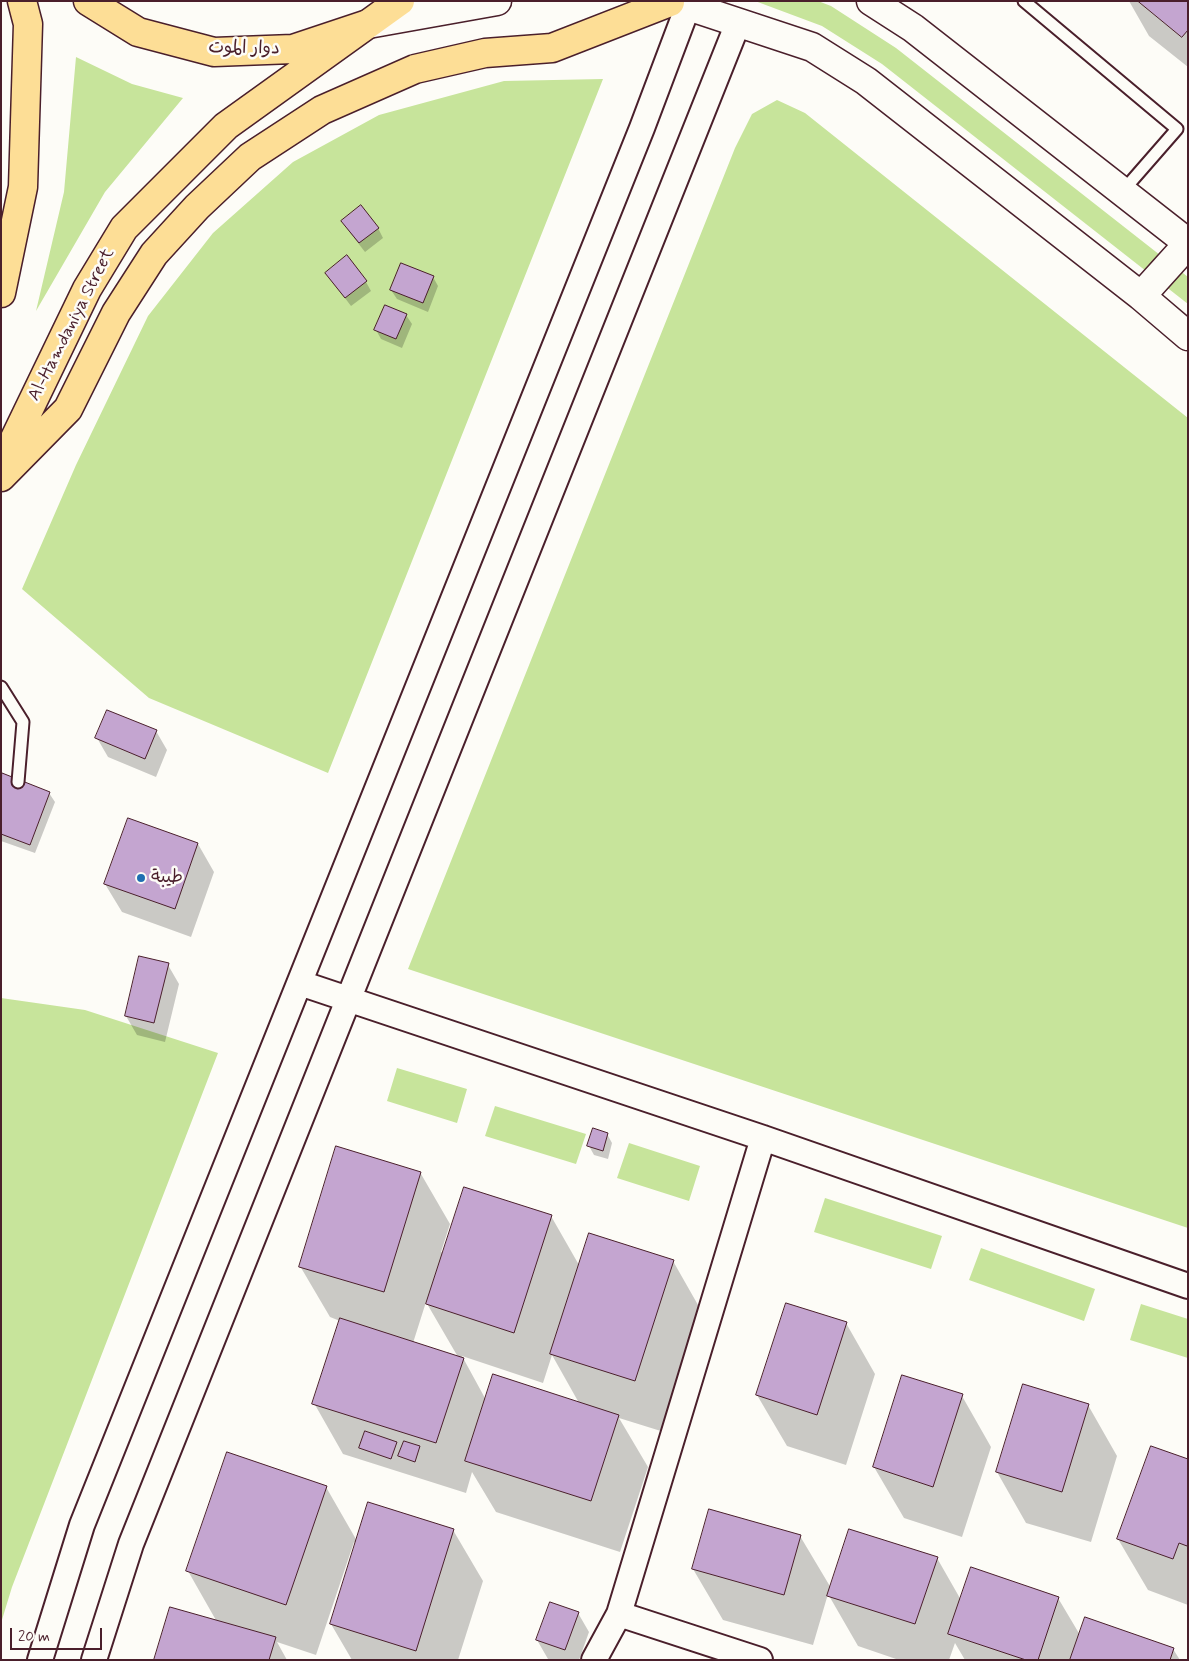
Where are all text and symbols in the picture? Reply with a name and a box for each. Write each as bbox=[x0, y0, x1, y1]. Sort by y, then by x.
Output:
street label: دوار الموت bbox=[208, 38, 280, 60]
street label: Al-Hamdaniya Street bbox=[24, 245, 120, 405]
place label: طيبة bbox=[151, 867, 183, 889]
marker: طيبة bbox=[135, 872, 147, 884]
scale bar bbox=[12, 1618, 105, 1650]
text: 20 m bbox=[18, 1627, 50, 1647]

